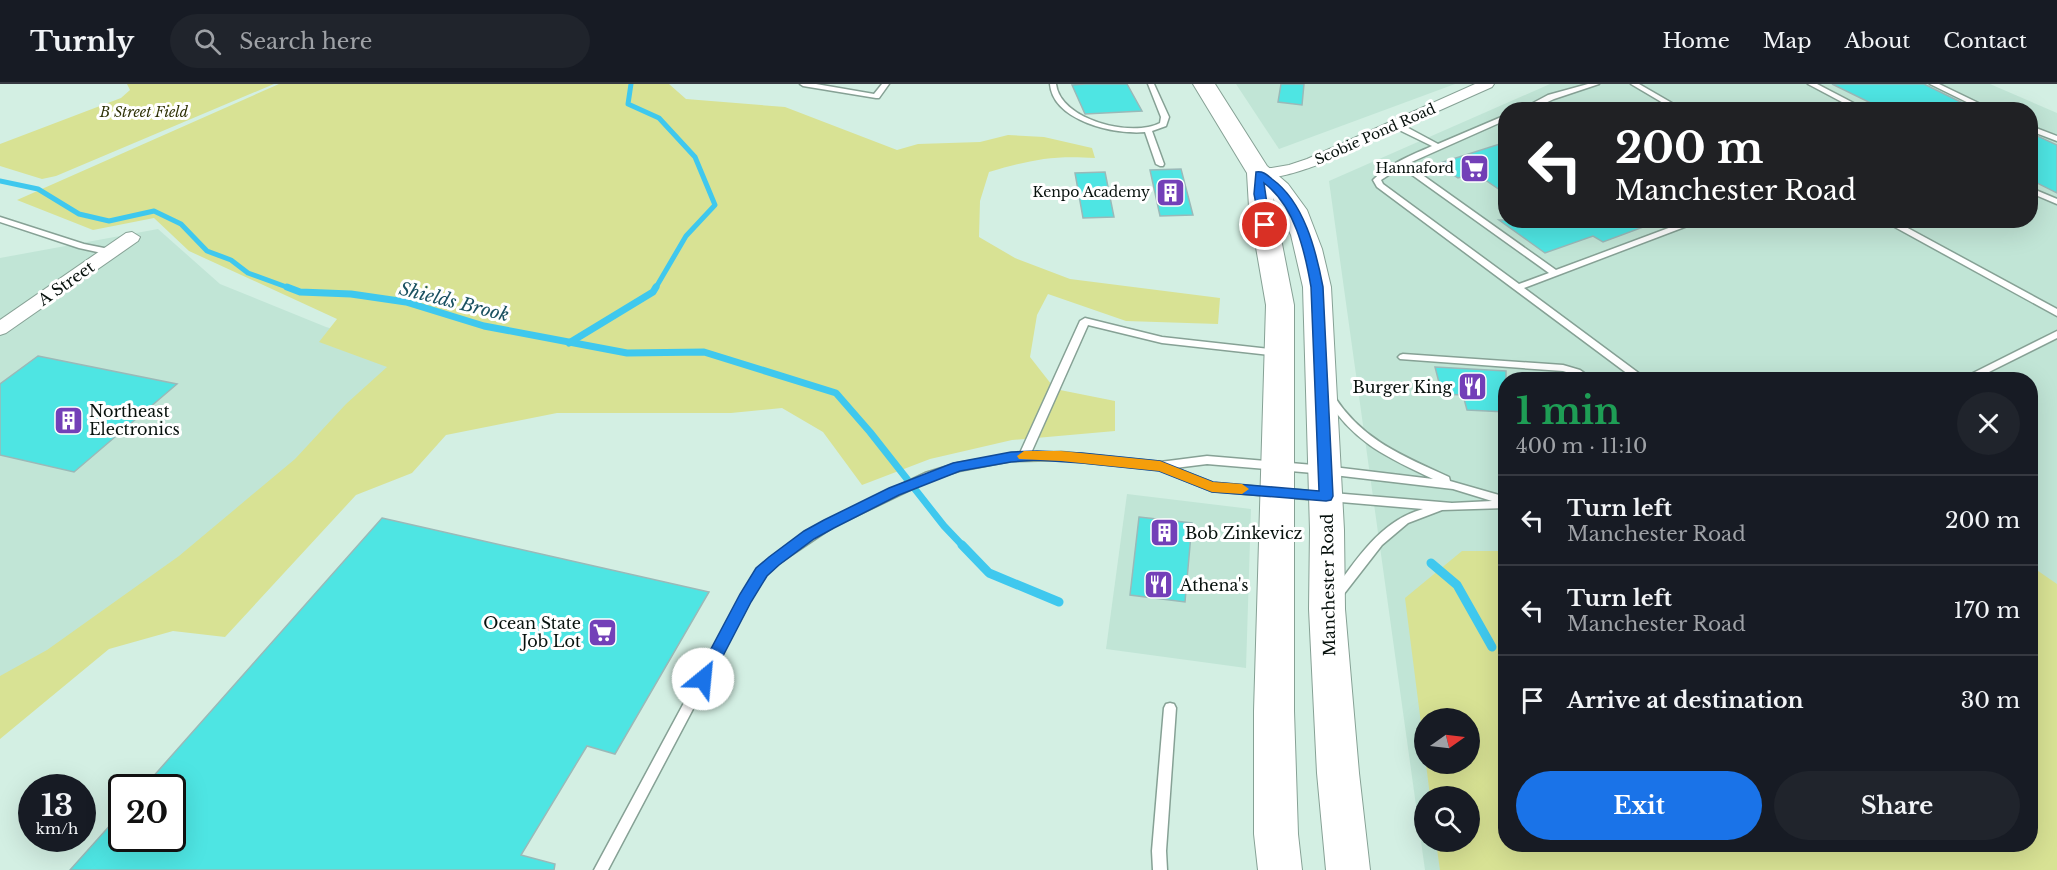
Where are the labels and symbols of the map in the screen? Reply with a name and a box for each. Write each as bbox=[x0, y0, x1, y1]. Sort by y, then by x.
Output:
street label: Scobie Pond Road bbox=[1312, 99, 1439, 169]
park label: B Street Field bbox=[99, 103, 189, 121]
supermarket icon: Hannaford bbox=[1459, 152, 1491, 184]
place label: Hannaford bbox=[1376, 159, 1455, 177]
building icon: Kenpo Academy bbox=[1155, 176, 1187, 208]
place label: Kenpo Academy bbox=[1033, 183, 1150, 201]
pin bbox=[1239, 199, 1290, 250]
street label: A Street bbox=[33, 256, 98, 310]
water label: Shields Brook bbox=[397, 278, 511, 326]
restaurant icon: Burger King bbox=[1457, 371, 1489, 403]
place label: Burger King bbox=[1352, 377, 1452, 397]
place label: Northeast Electronics bbox=[89, 401, 180, 439]
building icon: Northeast Electronics bbox=[52, 404, 84, 436]
street label: Manchester Road bbox=[1317, 513, 1339, 657]
building icon: Bob Zinkevicz bbox=[1148, 517, 1180, 549]
place label: Bob Zinkevicz bbox=[1185, 523, 1303, 543]
restaurant icon: Athena's bbox=[1143, 569, 1175, 601]
place label: Athena's bbox=[1179, 575, 1249, 595]
place label: Ocean State Job Lot bbox=[483, 613, 581, 651]
supermarket icon: Ocean State Job Lot bbox=[586, 616, 618, 648]
position arrow bbox=[671, 647, 735, 711]
north arrow bbox=[1414, 708, 1480, 774]
speed limit sign: 20 bbox=[108, 774, 186, 852]

